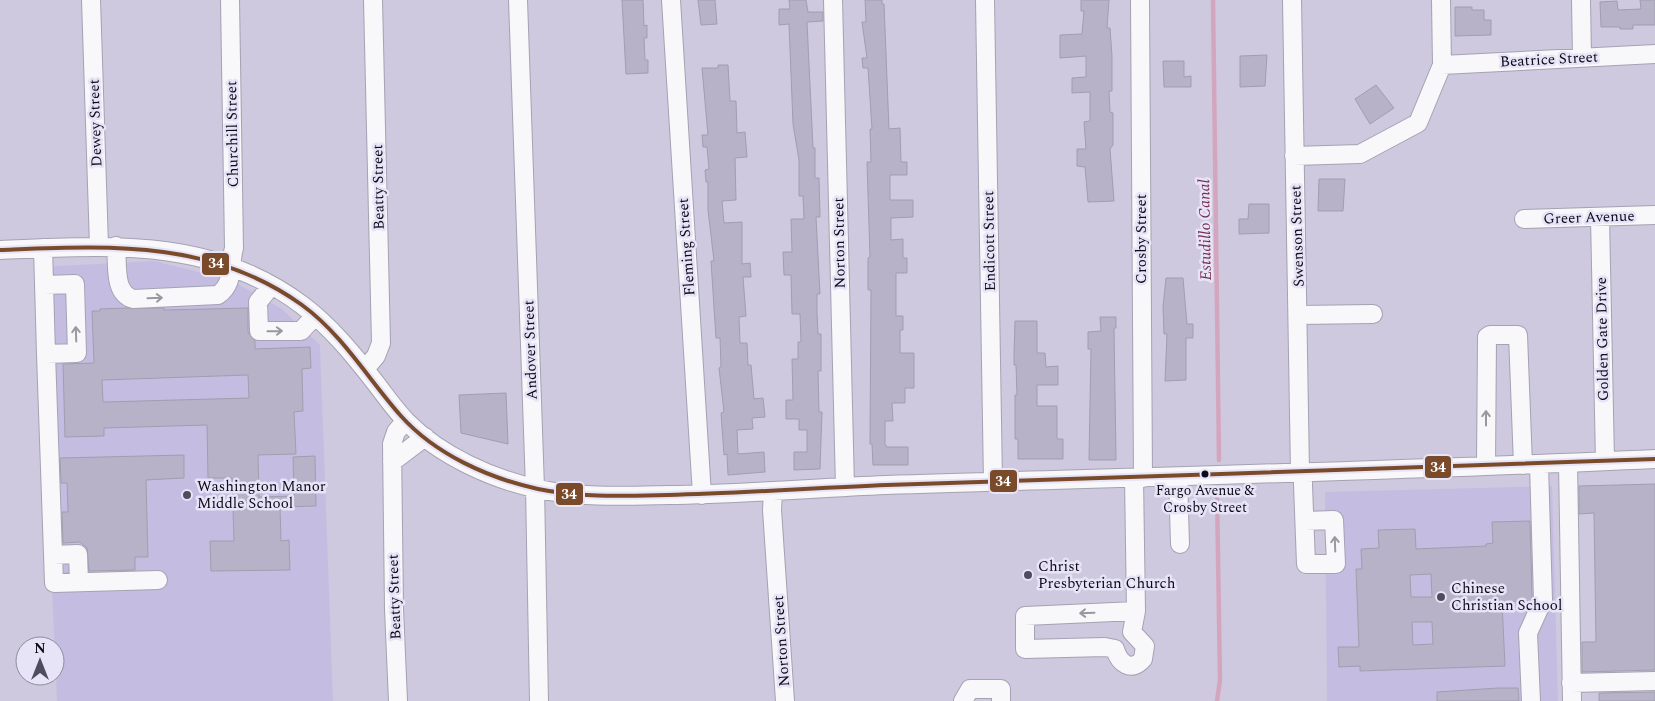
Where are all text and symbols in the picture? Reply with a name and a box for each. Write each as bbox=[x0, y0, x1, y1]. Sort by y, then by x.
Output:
street label: Beatrice Street bbox=[1499, 45, 1599, 74]
street label: Dewey Street bbox=[82, 79, 109, 167]
street label: Churchill Street bbox=[220, 81, 245, 187]
street label: Beatty Street bbox=[366, 144, 391, 230]
water label: Estudillo Canal bbox=[1192, 179, 1218, 281]
street label: Swenson Street bbox=[1284, 185, 1311, 287]
street label: Endicott Street bbox=[977, 190, 1002, 291]
street label: Crosby Street bbox=[1130, 194, 1153, 284]
street label: Fleming Street bbox=[672, 197, 701, 297]
street label: Norton Street bbox=[827, 197, 852, 289]
street label: Greer Avenue bbox=[1543, 204, 1635, 231]
line badge: 34 bbox=[201, 252, 230, 276]
text: 34 bbox=[208, 253, 224, 274]
street label: Golden Gate Drive bbox=[1590, 277, 1615, 401]
one-way arrow bbox=[147, 293, 163, 302]
street label: Andover Street bbox=[517, 300, 544, 400]
one-way arrow bbox=[267, 326, 283, 336]
one-way arrow bbox=[72, 327, 81, 343]
one-way arrow bbox=[1481, 410, 1491, 426]
line badge: 34 bbox=[1424, 455, 1452, 479]
text: 34 bbox=[1430, 457, 1446, 478]
line badge: 34 bbox=[989, 469, 1018, 493]
marker: Fargo Avenue & Crosby Street bbox=[1200, 469, 1210, 479]
text: 34 bbox=[995, 471, 1011, 492]
place label: Washington Manor Middle School bbox=[197, 475, 326, 515]
place label: Fargo Avenue & Crosby Street bbox=[1156, 480, 1255, 518]
line badge: 34 bbox=[555, 482, 584, 506]
text: 34 bbox=[561, 484, 577, 505]
marker: Washington Manor Middle School bbox=[181, 489, 193, 501]
one-way arrow bbox=[1330, 537, 1340, 553]
street label: Beatty Street bbox=[382, 554, 407, 640]
place label: Christ Presbyterian Church bbox=[1038, 555, 1176, 595]
marker: Christ Presbyterian Church bbox=[1022, 569, 1034, 581]
place label: Chinese Christian School bbox=[1451, 577, 1562, 617]
marker: Chinese Christian School bbox=[1435, 591, 1447, 603]
street label: Norton Street bbox=[767, 595, 796, 687]
one-way arrow bbox=[1079, 609, 1095, 618]
north arrow bbox=[15, 636, 65, 686]
text: N bbox=[34, 638, 46, 659]

